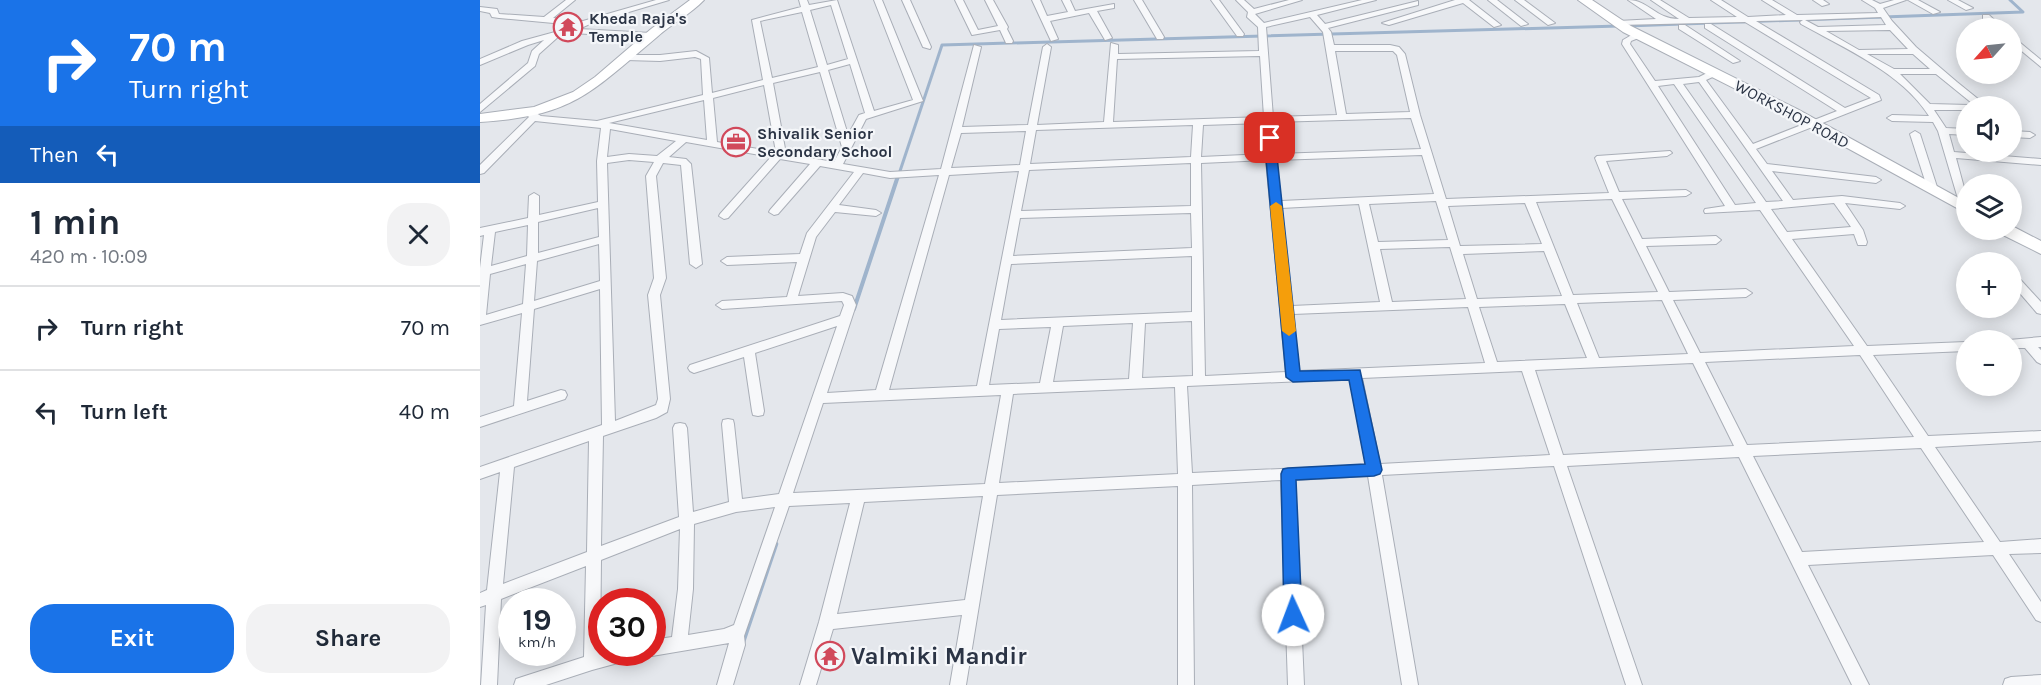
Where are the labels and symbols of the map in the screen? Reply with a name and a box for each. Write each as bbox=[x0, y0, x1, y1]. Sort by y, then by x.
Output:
place label: Kheda Raja's Temple bbox=[589, 9, 687, 46]
temple icon: Kheda Raja's Temple bbox=[552, 11, 584, 43]
north arrow bbox=[1956, 18, 2022, 84]
street label: WORKSHOP ROAD bbox=[1731, 76, 1853, 152]
pin bbox=[1244, 112, 1295, 163]
place label: Shivalik Senior Secondary School bbox=[757, 124, 892, 161]
office icon: Shivalik Senior Secondary School bbox=[720, 126, 752, 158]
position arrow bbox=[1261, 583, 1325, 647]
speed limit sign: 30 bbox=[588, 588, 666, 666]
temple icon: Valmiki Mandir bbox=[814, 640, 846, 672]
place label: Valmiki Mandir bbox=[851, 642, 1027, 670]

